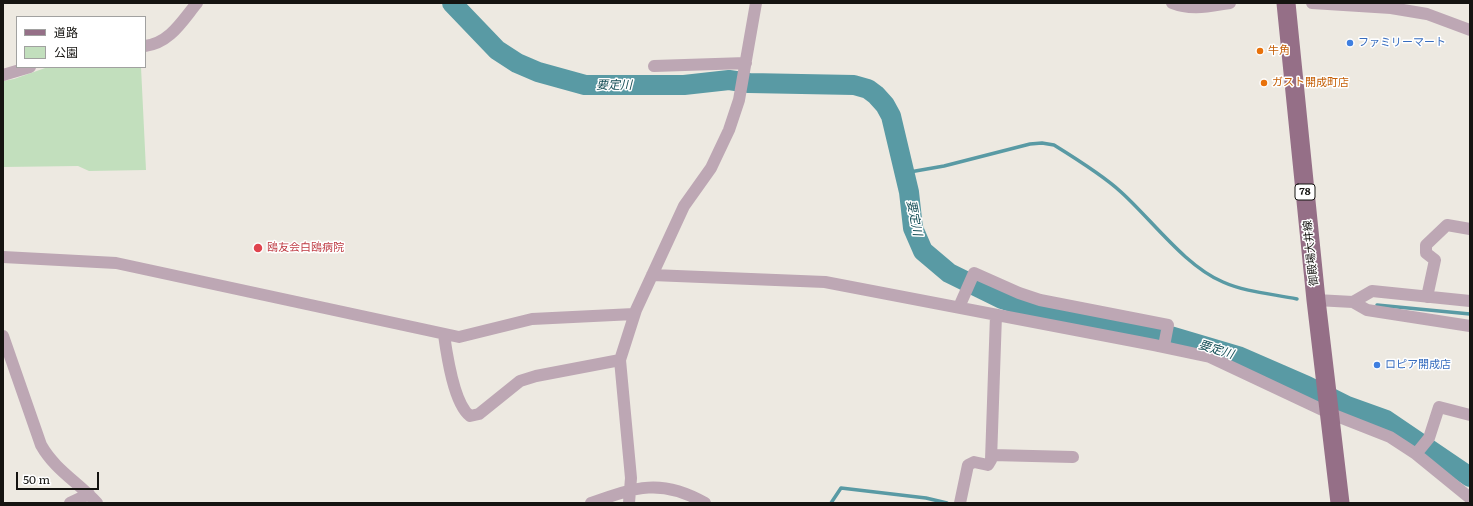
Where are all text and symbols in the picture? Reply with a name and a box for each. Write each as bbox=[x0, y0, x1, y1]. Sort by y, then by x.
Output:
legend bbox=[16, 16, 146, 68]
text: 道路 bbox=[54, 23, 78, 41]
place label: ファミリーマート bbox=[1358, 36, 1446, 50]
marker: ファミリーマート bbox=[1345, 38, 1355, 48]
text: 公園 bbox=[54, 43, 78, 61]
place label: 牛角 bbox=[1268, 44, 1290, 58]
marker: 牛角 bbox=[1255, 46, 1265, 56]
place label: ガスト開成町店 bbox=[1272, 76, 1349, 90]
water label: 要定川 bbox=[596, 78, 632, 92]
marker: ガスト開成町店 bbox=[1259, 78, 1269, 88]
road number: 78 bbox=[1295, 184, 1315, 200]
water label: 要定川 bbox=[903, 199, 925, 237]
street label: 御殿場大井線 bbox=[1301, 219, 1321, 287]
place label: 鴎友会白鴎病院 bbox=[267, 241, 344, 255]
marker: 鴎友会白鴎病院 bbox=[252, 242, 264, 254]
water label: 要定川 bbox=[1197, 338, 1235, 362]
place label: ロピア開成店 bbox=[1385, 358, 1451, 372]
marker: ロピア開成店 bbox=[1372, 360, 1382, 370]
scale bar bbox=[18, 464, 101, 490]
text: 50 m bbox=[23, 470, 50, 488]

